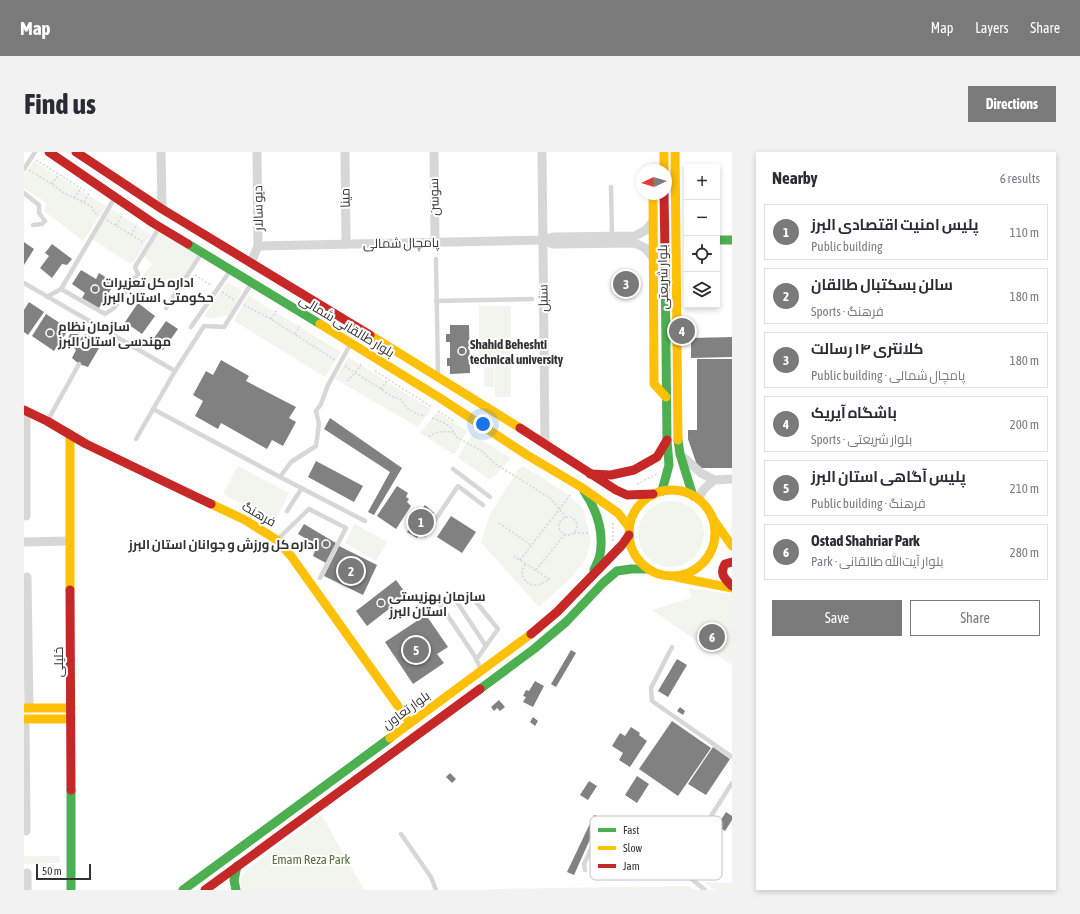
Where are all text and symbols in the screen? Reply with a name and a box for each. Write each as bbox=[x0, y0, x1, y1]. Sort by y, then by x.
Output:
text: Map bbox=[20, 17, 51, 39]
text: Map bbox=[931, 20, 953, 36]
text: Layers bbox=[975, 20, 1008, 36]
text: Share bbox=[1030, 20, 1060, 36]
button: Directions bbox=[968, 86, 1056, 122]
text: Find us bbox=[24, 88, 96, 120]
north arrow bbox=[636, 164, 672, 200]
map controls bbox=[684, 164, 720, 308]
button: + bbox=[684, 164, 720, 200]
text: Nearby bbox=[772, 168, 818, 188]
text: 6 results bbox=[1000, 171, 1040, 186]
street label: سوسن bbox=[426, 178, 442, 216]
street label: دیو سالار bbox=[250, 185, 266, 232]
street label: مینا bbox=[337, 188, 353, 208]
button: − bbox=[684, 200, 720, 236]
text: پلیس امنیت اقتصادی البرز bbox=[811, 216, 979, 233]
text: 1 bbox=[783, 225, 789, 240]
text: 110 m bbox=[1010, 225, 1039, 240]
street label: پامچال شمالی bbox=[363, 235, 440, 253]
button: locate bbox=[684, 236, 720, 272]
text: Public building bbox=[811, 239, 883, 254]
street label: بلوار شریعتی bbox=[655, 244, 671, 310]
pin: 3 bbox=[613, 269, 639, 299]
button: layers bbox=[684, 272, 720, 308]
place label: اداره کل تعزیرات حکومتی استان البرز bbox=[102, 275, 214, 306]
text: سالن بسکتبال طالقان bbox=[811, 276, 953, 293]
marker: اداره کل تعزیرات حکومتی استان البرز bbox=[90, 284, 100, 294]
street label: سنبل bbox=[535, 284, 551, 312]
text: 2 bbox=[783, 289, 789, 304]
text: 180 m bbox=[1010, 289, 1039, 304]
street label: بلوار طالقانی شمالی bbox=[297, 292, 397, 360]
text: Sports · فرهنگ bbox=[811, 304, 884, 319]
pin: 4 bbox=[669, 316, 695, 346]
place label: سازمان نظام مهندسی استان البرز bbox=[57, 319, 171, 350]
marker: سازمان نظام مهندسی استان البرز bbox=[45, 328, 55, 338]
place label: Shahid Beheshti technical university bbox=[469, 337, 564, 367]
text: کلانتری ۱۴ رسالت bbox=[811, 340, 924, 357]
marker: Shahid Beheshti technical university bbox=[457, 346, 467, 356]
text: 3 bbox=[783, 353, 789, 368]
text: 180 m bbox=[1010, 353, 1039, 368]
text: Public building · پامچال شمالی bbox=[811, 368, 965, 383]
text: باشگاه آیریک bbox=[811, 404, 897, 421]
your location bbox=[473, 414, 493, 434]
text: 4 bbox=[783, 417, 789, 432]
text: 200 m bbox=[1010, 417, 1039, 432]
text: Sports · بلوار شریعتی bbox=[811, 432, 912, 447]
text: پلیس آگاهی استان البرز bbox=[811, 468, 966, 485]
text: 5 bbox=[783, 481, 789, 496]
text: 210 m bbox=[1010, 481, 1039, 496]
text: Public building · فرهنگ bbox=[811, 496, 926, 511]
street label: فرهنگ bbox=[239, 498, 279, 530]
pin: 1 bbox=[408, 507, 434, 537]
text: Ostad Shahriar Park bbox=[811, 532, 920, 549]
place label: اداره کل ورزش و جوانان استان البرز bbox=[128, 537, 318, 553]
marker: اداره کل ورزش و جوانان استان البرز bbox=[321, 539, 331, 549]
text: 6 bbox=[783, 545, 789, 560]
text: 280 m bbox=[1010, 545, 1039, 560]
text: Park · بلوار آیت‌الله طالقانی bbox=[811, 554, 943, 569]
pin: 2 bbox=[338, 556, 364, 586]
place label: سازمان بهزیستی استان البرز bbox=[388, 589, 486, 620]
marker: سازمان بهزیستی استان البرز bbox=[376, 598, 386, 608]
button: Save bbox=[772, 600, 902, 636]
button: Share bbox=[910, 600, 1040, 636]
pin: 6 bbox=[699, 622, 725, 652]
pin: 5 bbox=[403, 635, 429, 665]
street label: خلیلی bbox=[51, 647, 66, 677]
street label: بلوار تعاون bbox=[379, 688, 433, 732]
legend bbox=[590, 816, 722, 880]
text: Fast bbox=[623, 824, 639, 836]
text: Slow bbox=[623, 842, 642, 854]
park label: Emam Reza Park bbox=[272, 852, 351, 867]
text: Jam bbox=[623, 860, 640, 872]
scale bar bbox=[36, 862, 91, 881]
text: 50 m bbox=[42, 865, 62, 877]

